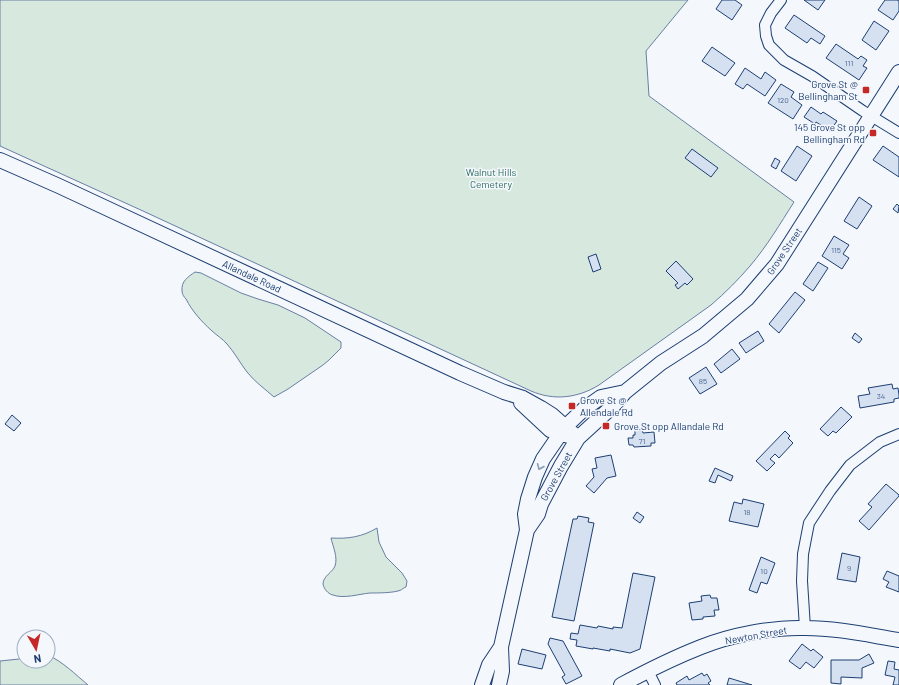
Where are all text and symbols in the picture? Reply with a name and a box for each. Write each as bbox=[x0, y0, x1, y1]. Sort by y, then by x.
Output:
house number: 111 bbox=[845, 58, 853, 68]
place label: Grove St @ Bellingham St bbox=[798, 78, 858, 102]
marker: Grove St @ Bellingham St bbox=[861, 85, 871, 95]
house number: 120 bbox=[777, 95, 789, 105]
place label: 145 Grove St opp Bellingham Rd bbox=[794, 121, 865, 145]
marker: 145 Grove St opp Bellingham Rd bbox=[868, 128, 878, 138]
park label: Walnut Hills Cemetery bbox=[466, 166, 516, 190]
street label: Grove Street bbox=[764, 225, 804, 277]
house number: 115 bbox=[831, 245, 841, 255]
street label: Allandale Road bbox=[221, 257, 283, 295]
house number: 85 bbox=[699, 376, 707, 386]
house number: 34 bbox=[877, 391, 885, 401]
place label: Grove St @ Allendale Rd bbox=[580, 394, 633, 418]
marker: Grove St @ Allendale Rd bbox=[567, 401, 577, 411]
place label: Grove St opp Allandale Rd bbox=[614, 420, 724, 432]
marker: Grove St opp Allandale Rd bbox=[601, 421, 611, 431]
house number: 71 bbox=[639, 436, 646, 446]
street label: Grove Street bbox=[538, 449, 575, 503]
one-way arrow bbox=[536, 464, 544, 471]
house number: 18 bbox=[744, 507, 750, 517]
house number: 9 bbox=[847, 563, 851, 573]
house number: 10 bbox=[760, 566, 768, 576]
street label: Newton Street bbox=[724, 624, 788, 646]
north arrow bbox=[16, 629, 56, 669]
text: N bbox=[33, 652, 42, 666]

